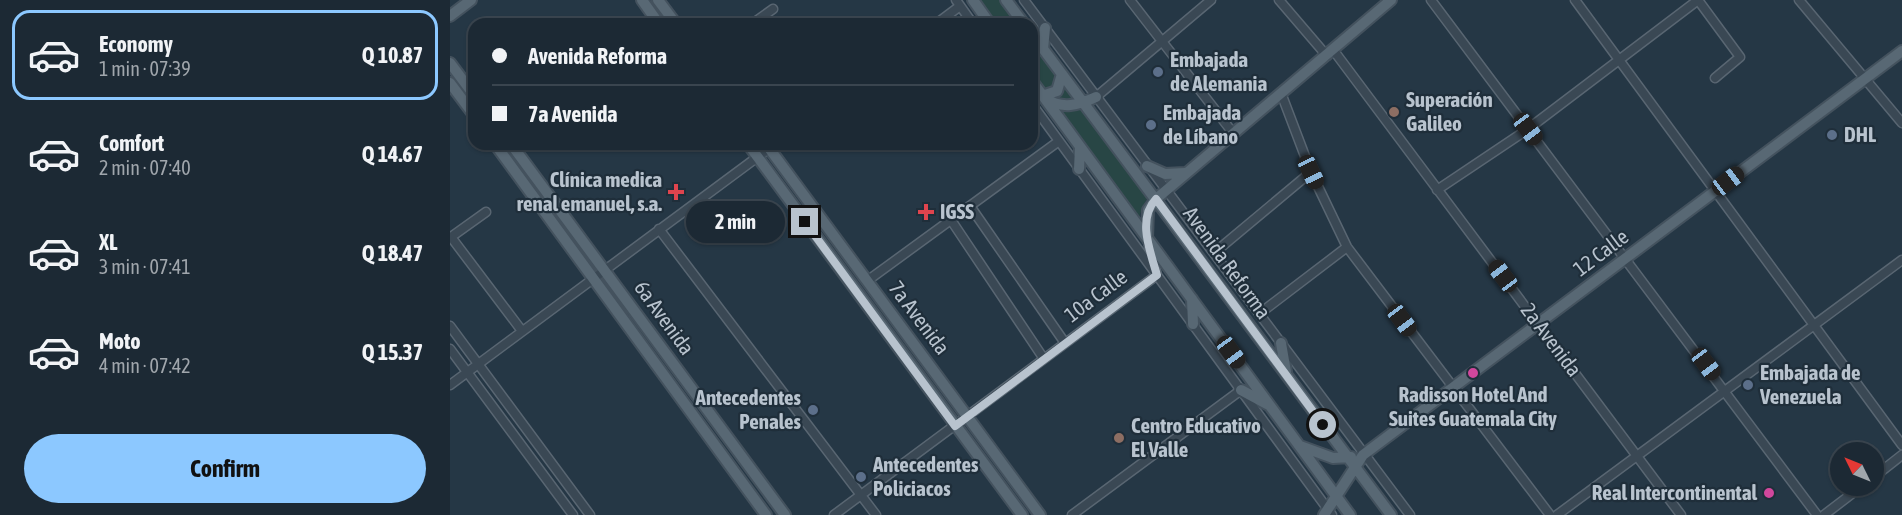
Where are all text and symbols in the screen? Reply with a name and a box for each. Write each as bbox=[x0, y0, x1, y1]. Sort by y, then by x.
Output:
icon: car bbox=[27, 28, 81, 82]
text: Economy bbox=[99, 31, 173, 57]
text: Q 10.87 bbox=[362, 42, 423, 68]
text: Avenida Reforma bbox=[528, 43, 667, 69]
place label: Embajada de Alemania bbox=[1170, 47, 1267, 95]
text: 1 min · 07:39 bbox=[99, 57, 191, 80]
marker: Embajada de Alemania bbox=[1151, 65, 1165, 79]
place label: Superación Galileo bbox=[1406, 87, 1493, 135]
place label: Embajada de Líbano bbox=[1163, 100, 1241, 148]
text: 7a Avenida bbox=[528, 101, 618, 127]
marker: Superación Galileo bbox=[1387, 105, 1401, 119]
car bbox=[1510, 109, 1546, 149]
marker: Embajada de Líbano bbox=[1144, 118, 1158, 132]
place label: DHL bbox=[1844, 122, 1876, 146]
icon: car bbox=[27, 127, 81, 181]
marker: DHL bbox=[1825, 128, 1839, 142]
text: Comfort bbox=[99, 130, 164, 156]
text: Q 14.67 bbox=[362, 141, 423, 167]
car bbox=[1295, 152, 1327, 192]
text: 2 min · 07:40 bbox=[99, 156, 191, 179]
car bbox=[1708, 163, 1748, 199]
place label: Clínica medica renal emanuel, s.a. bbox=[517, 167, 662, 215]
marker: Clínica medica renal emanuel, s.a. bbox=[667, 183, 685, 201]
place label: IGSS bbox=[940, 199, 974, 223]
callout: 2 min bbox=[685, 201, 784, 243]
street label: Avenida Reforma bbox=[1179, 202, 1277, 323]
marker: IGSS bbox=[917, 203, 935, 221]
route end bbox=[791, 208, 818, 235]
text: 2 min bbox=[715, 210, 756, 233]
street label: 12 Calle bbox=[1568, 224, 1632, 281]
icon: car bbox=[27, 226, 81, 280]
text: XL bbox=[99, 229, 117, 255]
text: Q 18.47 bbox=[362, 240, 423, 266]
text: 3 min · 07:41 bbox=[99, 255, 191, 278]
car bbox=[1485, 256, 1521, 296]
street label: 10a Calle bbox=[1059, 264, 1131, 326]
street label: 6a Avenida bbox=[630, 276, 700, 359]
street label: 7a Avenida bbox=[884, 276, 955, 359]
street label: 2a Avenida bbox=[1516, 298, 1587, 381]
car bbox=[1384, 300, 1420, 340]
icon: car bbox=[27, 325, 81, 379]
text: Moto bbox=[99, 328, 141, 354]
car bbox=[1213, 332, 1249, 372]
text: Q 15.37 bbox=[362, 339, 423, 365]
car bbox=[1688, 344, 1724, 384]
text: 4 min · 07:42 bbox=[99, 354, 191, 377]
place label: Embajada de Venezuela bbox=[1759, 360, 1860, 408]
marker: Radisson Hotel And Suites Guatemala City bbox=[1466, 366, 1480, 380]
marker: Embajada de Venezuela bbox=[1741, 378, 1755, 392]
place label: Radisson Hotel And Suites Guatemala City bbox=[1389, 382, 1557, 430]
place label: Antecedentes Penales bbox=[695, 385, 802, 433]
marker: Antecedentes Penales bbox=[806, 403, 820, 417]
route start bbox=[1309, 411, 1336, 438]
place label: Centro Educativo El Valle bbox=[1131, 413, 1261, 461]
marker: Centro Educativo El Valle bbox=[1112, 431, 1126, 445]
button: Confirm bbox=[24, 434, 426, 503]
north arrow bbox=[1830, 442, 1884, 496]
map controls bbox=[1830, 442, 1884, 496]
place label: Antecedentes Policiacos bbox=[872, 452, 979, 500]
marker: Antecedentes Policiacos bbox=[854, 470, 868, 484]
place label: Real Intercontinental bbox=[1592, 480, 1757, 504]
marker: Real Intercontinental bbox=[1762, 486, 1776, 500]

